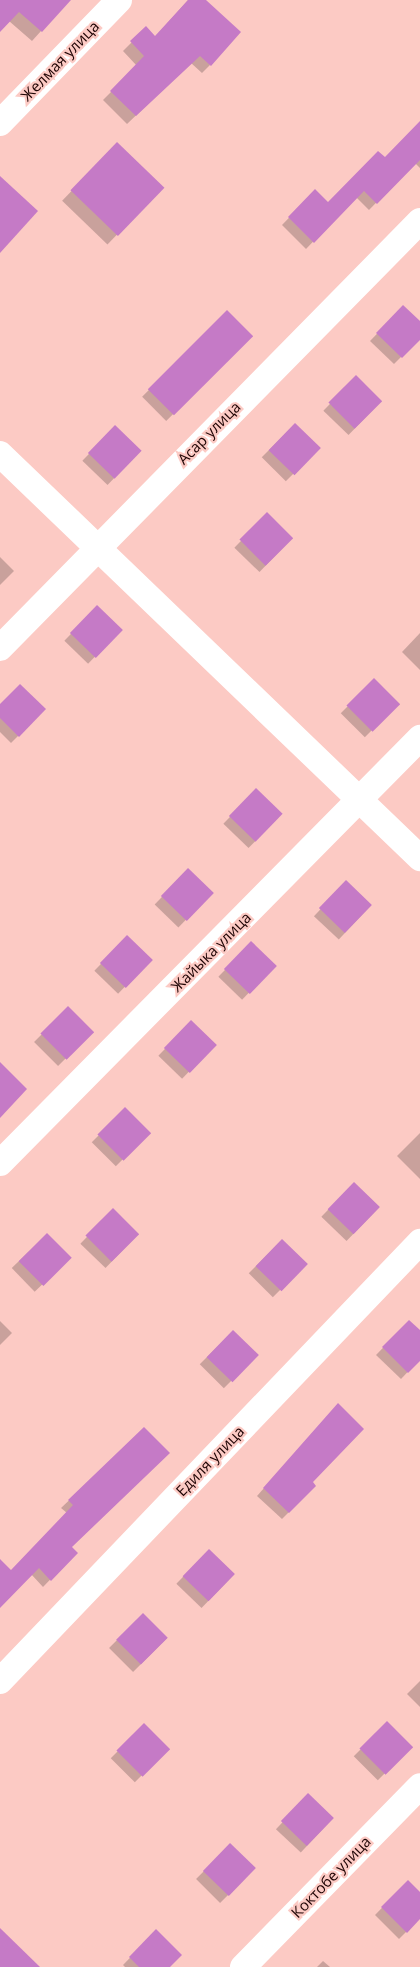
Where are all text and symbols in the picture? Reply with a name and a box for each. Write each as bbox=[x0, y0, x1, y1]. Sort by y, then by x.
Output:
street label: Желмая улица bbox=[17, 17, 103, 105]
street label: Асар улица bbox=[174, 398, 244, 468]
street label: Жайыка улица bbox=[167, 908, 255, 996]
street label: Едиля улица bbox=[172, 1422, 248, 1500]
street label: Коктобе улица bbox=[287, 1832, 375, 1922]

